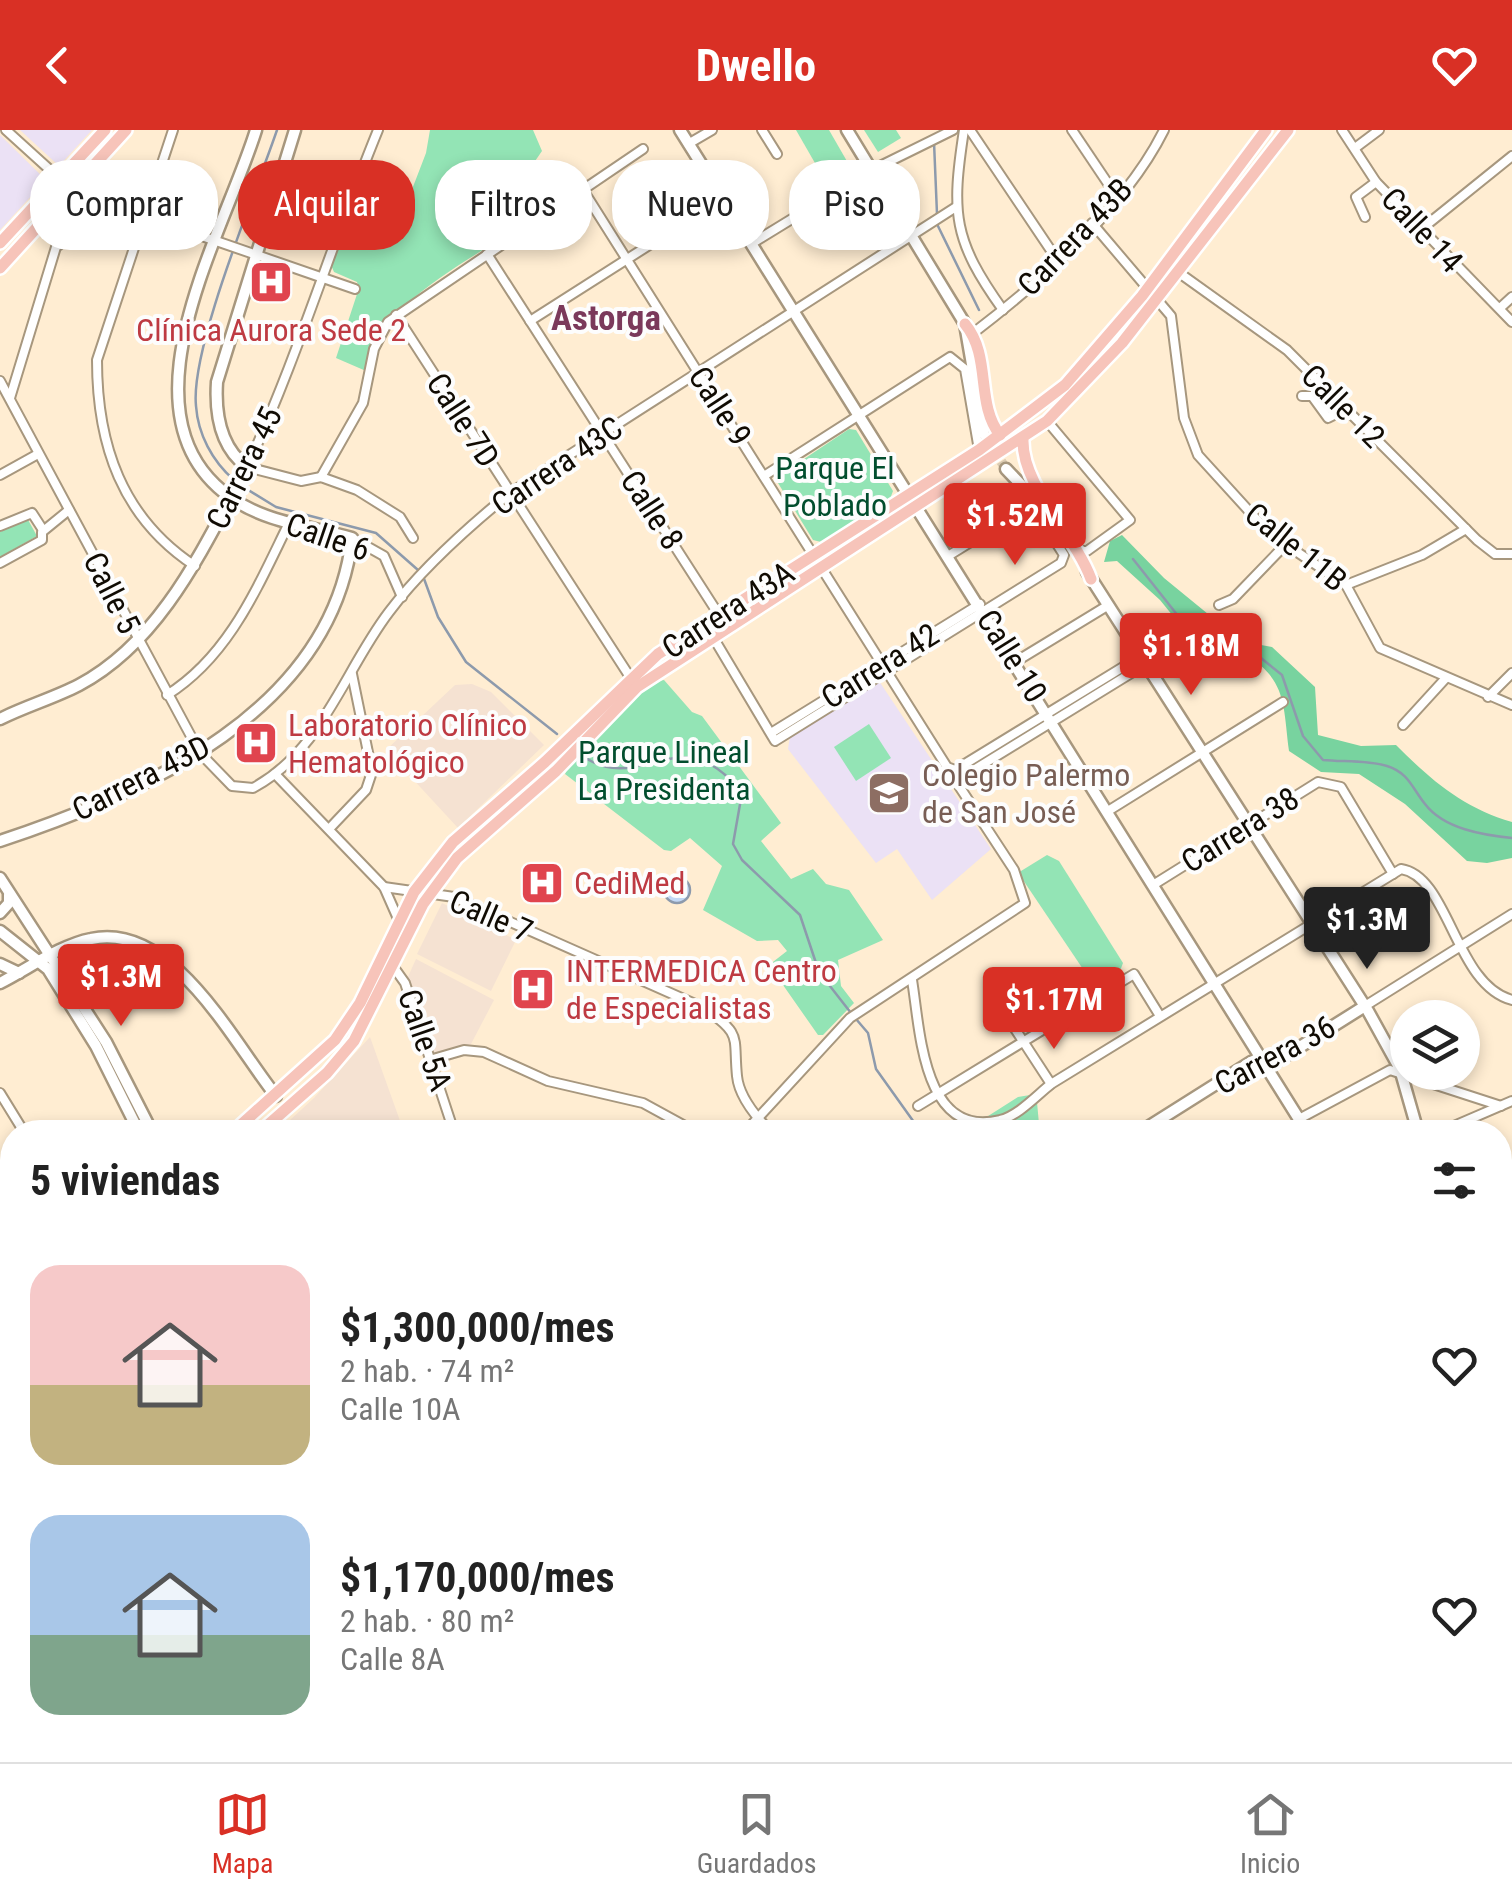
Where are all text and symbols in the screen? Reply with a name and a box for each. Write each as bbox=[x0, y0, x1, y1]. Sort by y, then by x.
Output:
icon: back bbox=[30, 38, 85, 93]
icon: heart bbox=[1427, 38, 1482, 93]
text: Dwello bbox=[696, 39, 816, 92]
chip: Comprar bbox=[30, 160, 218, 250]
chip: Alquilar bbox=[238, 160, 415, 250]
chip: Filtros bbox=[435, 160, 592, 250]
chip: Nuevo bbox=[612, 160, 769, 250]
chip: Piso bbox=[789, 160, 920, 250]
street label: Carrera 43B bbox=[1010, 170, 1140, 304]
street label: Calle 14 bbox=[1373, 180, 1471, 280]
hospital icon: Clínica Aurora Sede 2 bbox=[248, 259, 294, 305]
district label: Astorga bbox=[551, 298, 661, 339]
place label: Clínica Aurora Sede 2 bbox=[136, 311, 406, 349]
street label: Calle 12 bbox=[1293, 356, 1393, 456]
street label: Calle 9 bbox=[681, 359, 759, 453]
street label: Calle 7D bbox=[419, 366, 507, 474]
street label: Carrera 45 bbox=[198, 401, 290, 535]
street label: Carrera 43C bbox=[485, 409, 629, 523]
park label: Parque El Poblado bbox=[775, 449, 895, 524]
street label: Calle 8 bbox=[613, 463, 691, 557]
pin: $1.52M bbox=[934, 483, 1096, 568]
street label: Calle 11B bbox=[1238, 495, 1354, 599]
text: $1.52M bbox=[966, 496, 1064, 534]
street label: Calle 6 bbox=[281, 505, 375, 569]
street label: Calle 5 bbox=[75, 546, 149, 640]
street label: Carrera 43A bbox=[655, 553, 801, 667]
street label: Calle 10 bbox=[969, 603, 1055, 709]
pin: $1.18M bbox=[1110, 613, 1272, 698]
street label: Carrera 42 bbox=[814, 615, 946, 717]
text: $1.18M bbox=[1142, 626, 1240, 664]
place label: Laboratorio Clínico Hematológico bbox=[288, 706, 527, 781]
hospital icon: Laboratorio Clínico Hematológico bbox=[233, 720, 279, 766]
street label: Carrera 43D bbox=[66, 727, 216, 829]
park label: Parque Lineal La Presidenta bbox=[577, 733, 751, 808]
place label: Colegio Palermo de San José bbox=[922, 756, 1130, 831]
school or university icon: Colegio Palermo de San José bbox=[866, 770, 912, 816]
street label: Carrera 38 bbox=[1174, 779, 1306, 881]
hospital icon: CediMed bbox=[519, 860, 565, 906]
place label: CediMed bbox=[574, 864, 685, 902]
street label: Calle 7 bbox=[444, 882, 538, 950]
pin: $1.3M bbox=[1297, 887, 1437, 972]
text: $1.3M bbox=[1326, 900, 1408, 938]
pin: $1.3M bbox=[51, 944, 191, 1029]
place label: INTERMEDICA Centro de Especialistas bbox=[566, 952, 837, 1027]
text: $1.3M bbox=[80, 957, 162, 995]
hospital icon: INTERMEDICA Centro de Especialistas bbox=[510, 966, 556, 1012]
pin: $1.17M bbox=[973, 967, 1135, 1052]
text: $1.17M bbox=[1005, 980, 1103, 1018]
street label: Calle 5A bbox=[390, 984, 460, 1096]
map controls bbox=[1390, 1000, 1480, 1090]
button: layers bbox=[1390, 1000, 1480, 1090]
street label: Carrera 36 bbox=[1208, 1007, 1342, 1103]
icon: filters bbox=[1427, 1153, 1482, 1208]
text: 5 viviendas bbox=[30, 1156, 220, 1205]
text: $1,300,000/mes bbox=[340, 1303, 615, 1352]
icon: home bbox=[110, 1305, 230, 1425]
icon: heart bbox=[1427, 1338, 1482, 1393]
text: 2 hab. · 74 m² bbox=[340, 1352, 514, 1390]
text: Calle 10A bbox=[340, 1390, 461, 1428]
text: $1,170,000/mes bbox=[340, 1553, 615, 1602]
icon: home bbox=[110, 1555, 230, 1675]
icon: heart bbox=[1427, 1588, 1482, 1643]
text: 2 hab. · 80 m² bbox=[340, 1602, 514, 1640]
text: Calle 8A bbox=[340, 1640, 445, 1678]
tab: Mapa bbox=[212, 1787, 273, 1880]
tab: Guardados bbox=[697, 1787, 817, 1880]
tab: Inicio bbox=[1240, 1787, 1300, 1880]

